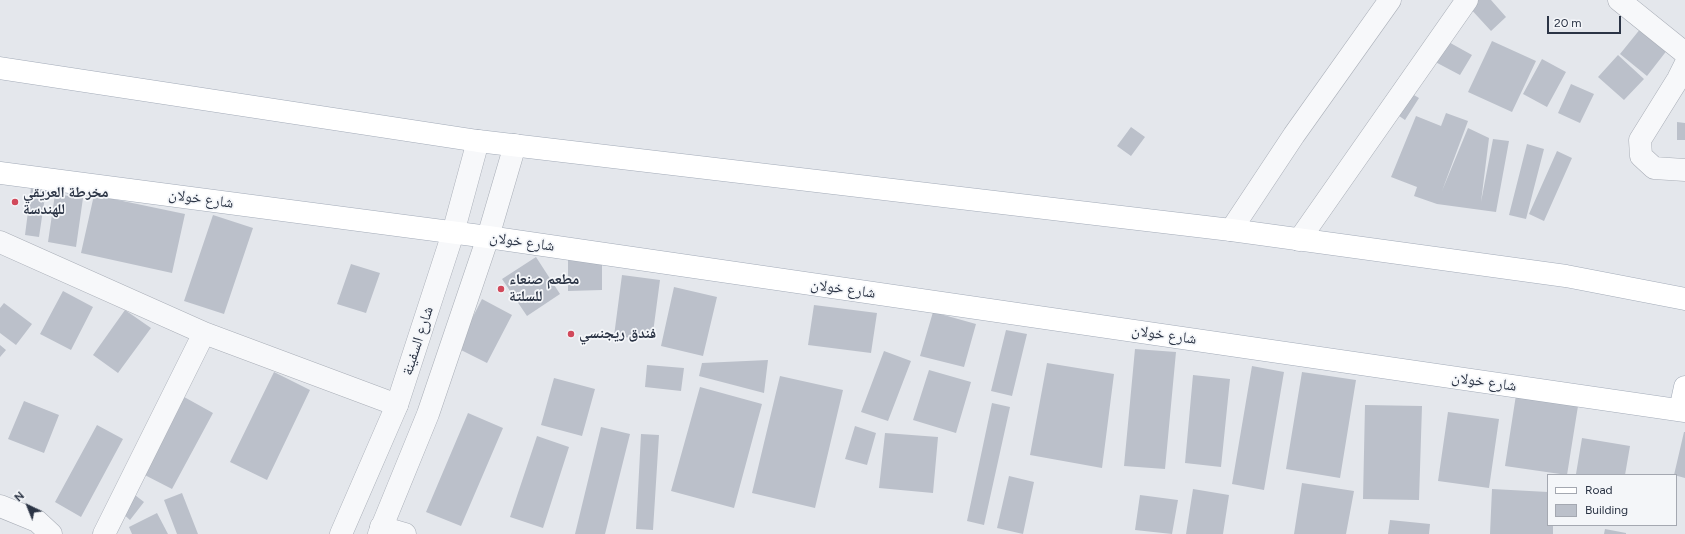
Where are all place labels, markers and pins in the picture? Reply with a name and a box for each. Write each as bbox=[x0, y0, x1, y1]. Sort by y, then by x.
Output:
place label: مخرطة العريقي للهندسة bbox=[23, 184, 109, 219]
marker: مخرطة العريقي للهندسة bbox=[10, 197, 20, 207]
place label: مطعم صنعاء للسلتة bbox=[509, 271, 579, 306]
marker: مطعم صنعاء للسلتة bbox=[496, 284, 506, 294]
place label: فندق ريجنسي bbox=[579, 325, 656, 343]
marker: فندق ريجنسي bbox=[566, 329, 576, 339]

